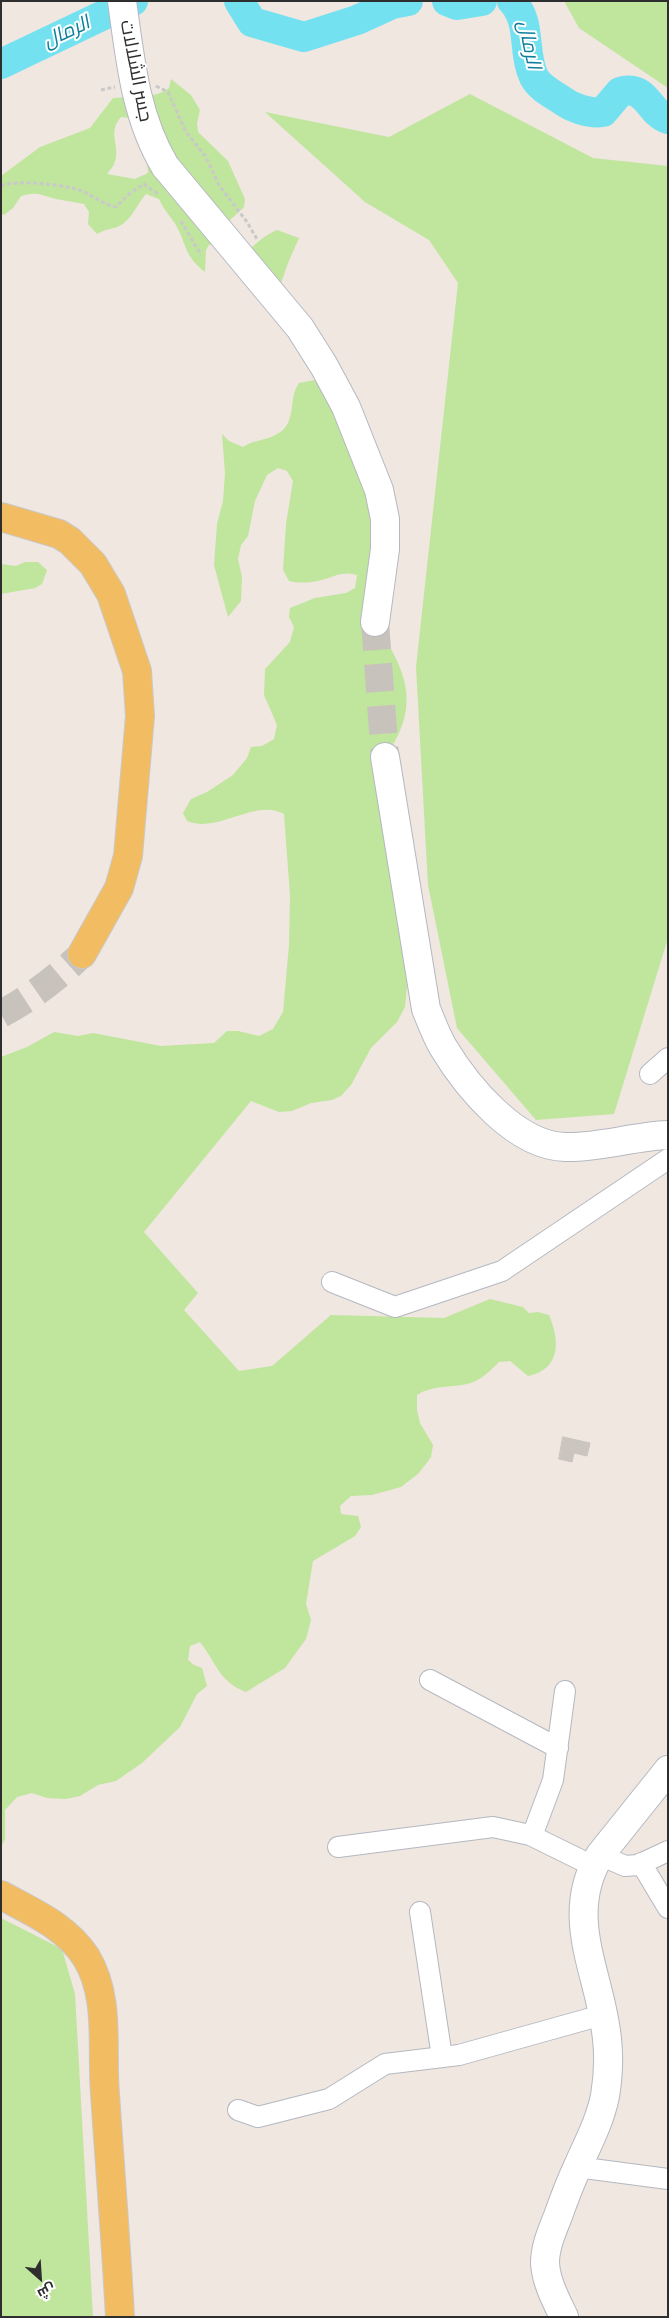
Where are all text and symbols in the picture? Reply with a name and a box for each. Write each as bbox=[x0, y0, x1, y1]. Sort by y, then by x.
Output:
water label: الرمال bbox=[40, 12, 94, 54]
street label: جسر الشلالات bbox=[114, 18, 156, 124]
water label: الرمال bbox=[511, 19, 545, 71]
north arrow bbox=[15, 2253, 65, 2303]
text: ش bbox=[34, 2279, 59, 2305]

